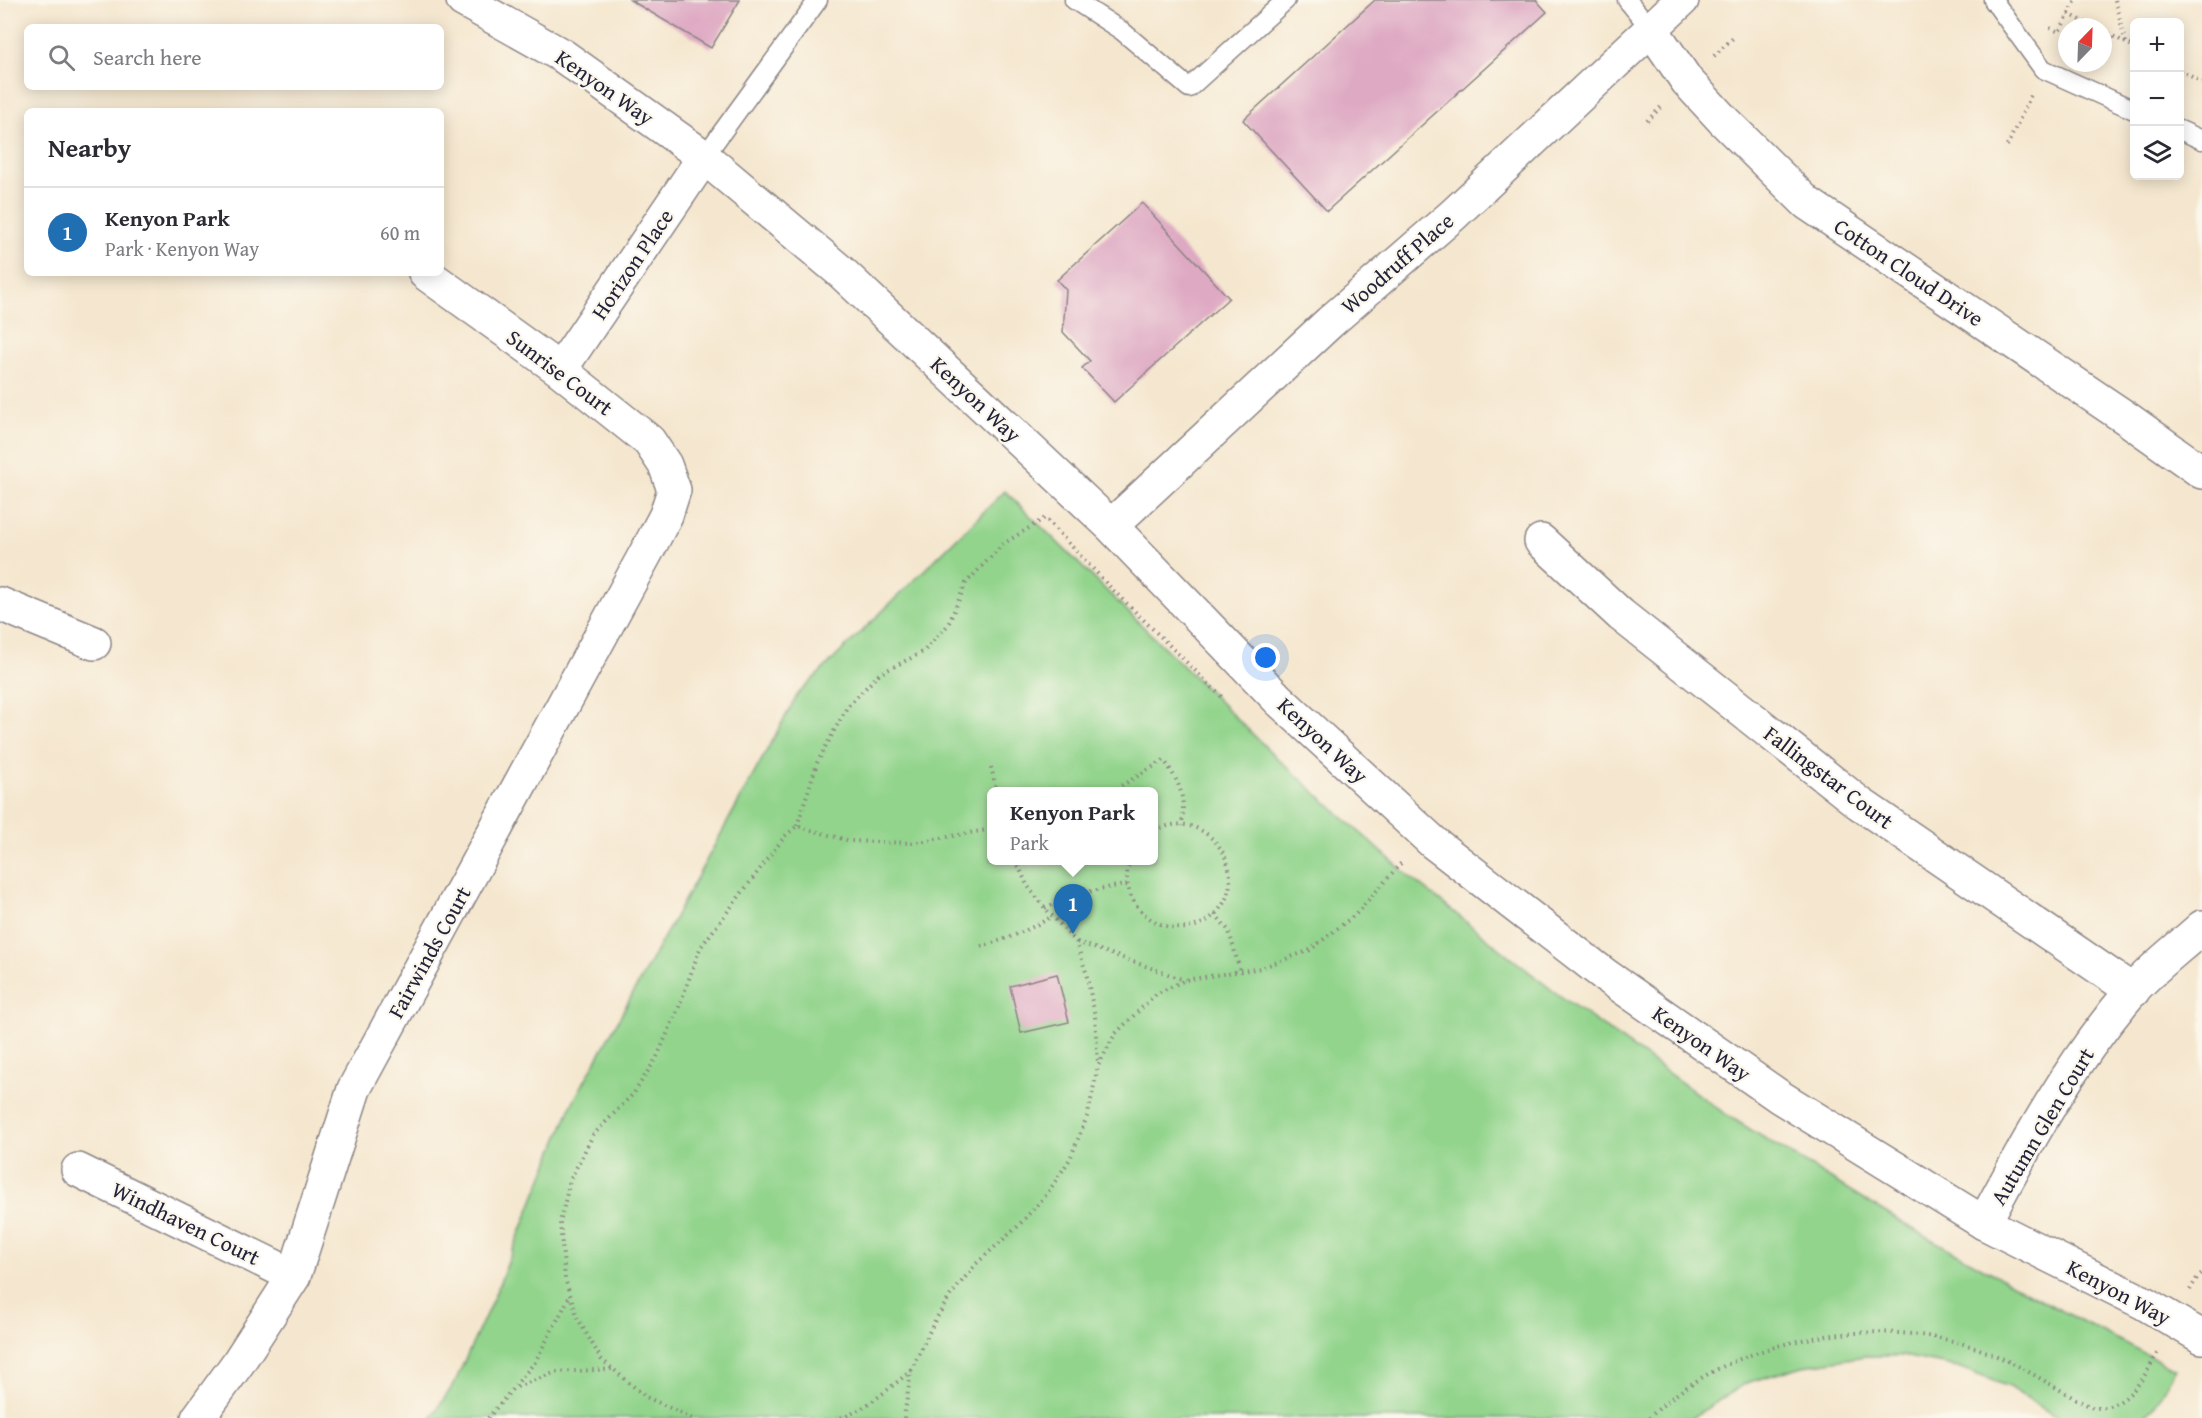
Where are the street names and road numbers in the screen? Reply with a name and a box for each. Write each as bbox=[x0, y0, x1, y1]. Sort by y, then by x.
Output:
street label: Kenyon Way bbox=[549, 41, 661, 133]
street label: Horizon Place bbox=[583, 202, 681, 326]
street label: Woodruff Place bbox=[1334, 205, 1460, 321]
street label: Cotton Cloud Drive bbox=[1828, 210, 1990, 334]
street label: Sunrise Court bbox=[500, 321, 620, 423]
street label: Kenyon Way bbox=[923, 348, 1029, 450]
street label: Kenyon Way bbox=[1270, 689, 1376, 791]
street label: Fallingstar Court bbox=[1758, 718, 1901, 837]
street label: Fairwinds Court bbox=[379, 880, 479, 1024]
street label: Kenyon Way bbox=[1646, 997, 1758, 1089]
street label: Autumn Glen Court bbox=[1982, 1041, 2102, 1211]
street label: Windhaven Court bbox=[107, 1173, 266, 1273]
street label: Kenyon Way bbox=[2061, 1251, 2177, 1333]

